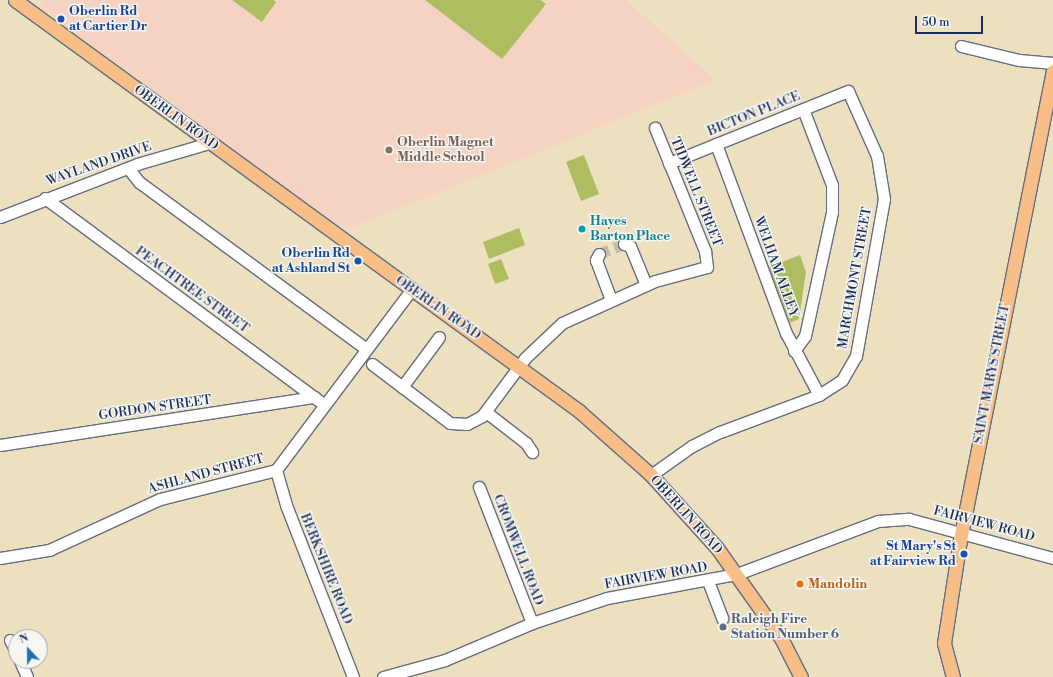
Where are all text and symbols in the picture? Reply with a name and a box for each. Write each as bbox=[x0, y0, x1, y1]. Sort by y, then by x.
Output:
place label: Oberlin Rd at Cartier Dr bbox=[69, 4, 147, 35]
scale bar bbox=[917, 8, 985, 34]
marker: Oberlin Rd at Cartier Dr bbox=[56, 14, 66, 24]
text: 50 m bbox=[922, 15, 950, 30]
street label: OBERLIN ROAD bbox=[131, 82, 221, 154]
street label: BICTON PLACE bbox=[705, 88, 803, 140]
place label: Oberlin Magnet Middle School bbox=[397, 135, 494, 166]
street label: TIDWELL STREET bbox=[667, 135, 725, 249]
street label: WAYLAND DRIVE bbox=[44, 139, 154, 189]
marker: Oberlin Magnet Middle School bbox=[384, 145, 394, 155]
street label: MARCHMONT STREET bbox=[835, 206, 875, 350]
place label: Hayes Barton Place bbox=[590, 214, 670, 245]
street label: WELHAM ALLEY bbox=[750, 214, 802, 320]
marker: Hayes Barton Place bbox=[577, 224, 587, 234]
street label: PEACHTREE STREET bbox=[132, 243, 252, 337]
place label: Oberlin Rd at Ashland St bbox=[272, 246, 350, 277]
marker: Oberlin Rd at Ashland St bbox=[353, 256, 363, 266]
street label: OBERLIN ROAD bbox=[392, 273, 484, 343]
street label: SAINT MARYS STREET bbox=[971, 303, 1013, 445]
street label: GORDON STREET bbox=[98, 392, 212, 424]
street label: ASHLAND STREET bbox=[146, 451, 266, 497]
street label: OBERLIN ROAD bbox=[647, 472, 725, 558]
street label: CROMWELL ROAD bbox=[490, 492, 546, 608]
street label: FAIRVIEW ROAD bbox=[932, 503, 1036, 545]
street label: BERKSHIRE ROAD bbox=[297, 511, 355, 627]
place label: St Mary's St at Fairview Rd bbox=[870, 539, 956, 570]
marker: St Mary's St at Fairview Rd bbox=[959, 549, 969, 559]
street label: FAIRVIEW ROAD bbox=[603, 559, 709, 593]
place label: Mandolin bbox=[808, 576, 867, 592]
marker: Mandolin bbox=[795, 579, 805, 589]
place label: Raleigh Fire Station Number 6 bbox=[731, 612, 839, 643]
marker: Raleigh Fire Station Number 6 bbox=[718, 622, 728, 632]
north arrow bbox=[8, 629, 48, 669]
text: N bbox=[17, 631, 31, 647]

